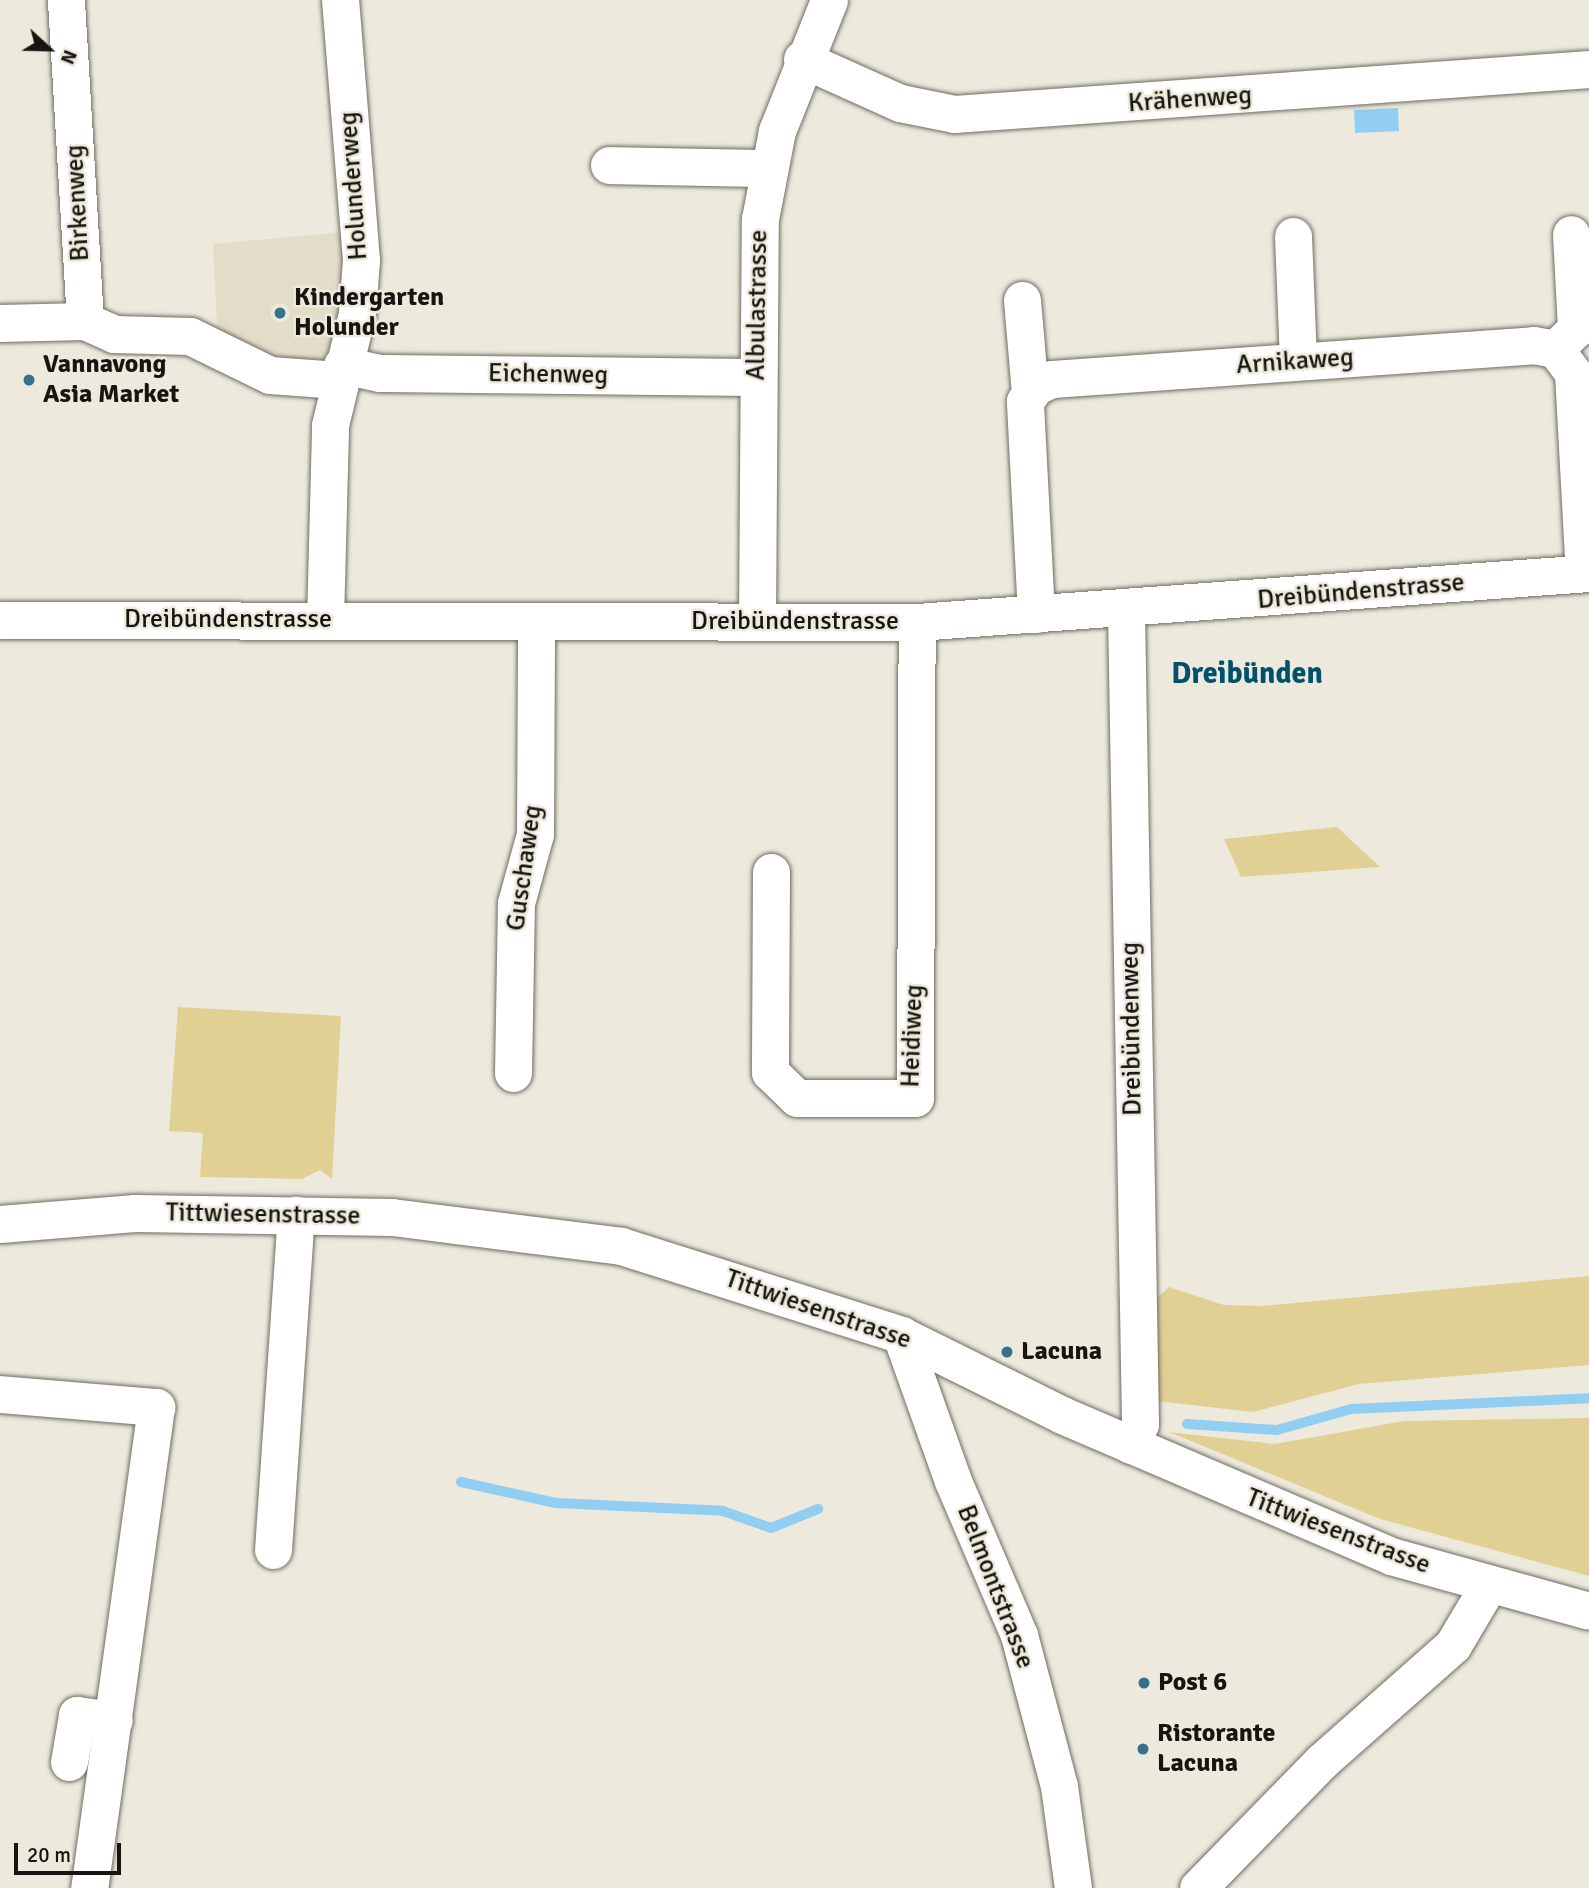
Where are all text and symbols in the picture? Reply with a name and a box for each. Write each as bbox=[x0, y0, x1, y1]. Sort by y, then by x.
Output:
north arrow bbox=[14, 14, 84, 84]
text: N bbox=[55, 46, 82, 67]
street label: Krähenweg bbox=[1127, 80, 1253, 120]
street label: Holunderweg bbox=[333, 111, 375, 261]
street label: Birkenweg bbox=[59, 144, 97, 262]
street label: Albulastrasse bbox=[741, 229, 775, 381]
place label: Kindergarten Holunder bbox=[294, 282, 444, 344]
marker: Kindergarten Holunder bbox=[272, 305, 288, 321]
street label: Arnikaweg bbox=[1235, 342, 1355, 382]
place label: Vannavong Asia Market bbox=[43, 349, 179, 410]
street label: Eichenweg bbox=[488, 358, 608, 392]
marker: Vannavong Asia Market bbox=[21, 372, 37, 388]
street label: Dreibündenstrasse bbox=[1256, 567, 1466, 617]
street label: Dreibündenstrasse bbox=[124, 604, 332, 636]
street label: Dreibündenstrasse bbox=[691, 606, 899, 638]
district label: Dreibünden bbox=[1171, 656, 1323, 692]
street label: Guschaweg bbox=[501, 803, 549, 933]
street label: Dreibündenweg bbox=[1115, 942, 1149, 1116]
street label: Heidiweg bbox=[896, 984, 930, 1088]
street label: Tittwiesenstrasse bbox=[165, 1198, 361, 1232]
street label: Tittwiesenstrasse bbox=[721, 1264, 915, 1356]
place label: Lacuna bbox=[1021, 1336, 1102, 1368]
marker: Lacuna bbox=[999, 1344, 1015, 1360]
street label: Tittwiesenstrasse bbox=[1242, 1483, 1434, 1581]
street label: Belmontstrasse bbox=[949, 1501, 1041, 1673]
place label: Post 6 bbox=[1158, 1667, 1227, 1699]
marker: Post 6 bbox=[1136, 1675, 1152, 1691]
place label: Ristorante Lacuna bbox=[1157, 1718, 1275, 1780]
marker: Ristorante Lacuna bbox=[1135, 1741, 1151, 1757]
scale bar bbox=[18, 1828, 124, 1872]
text: 20 m bbox=[27, 1842, 71, 1868]

